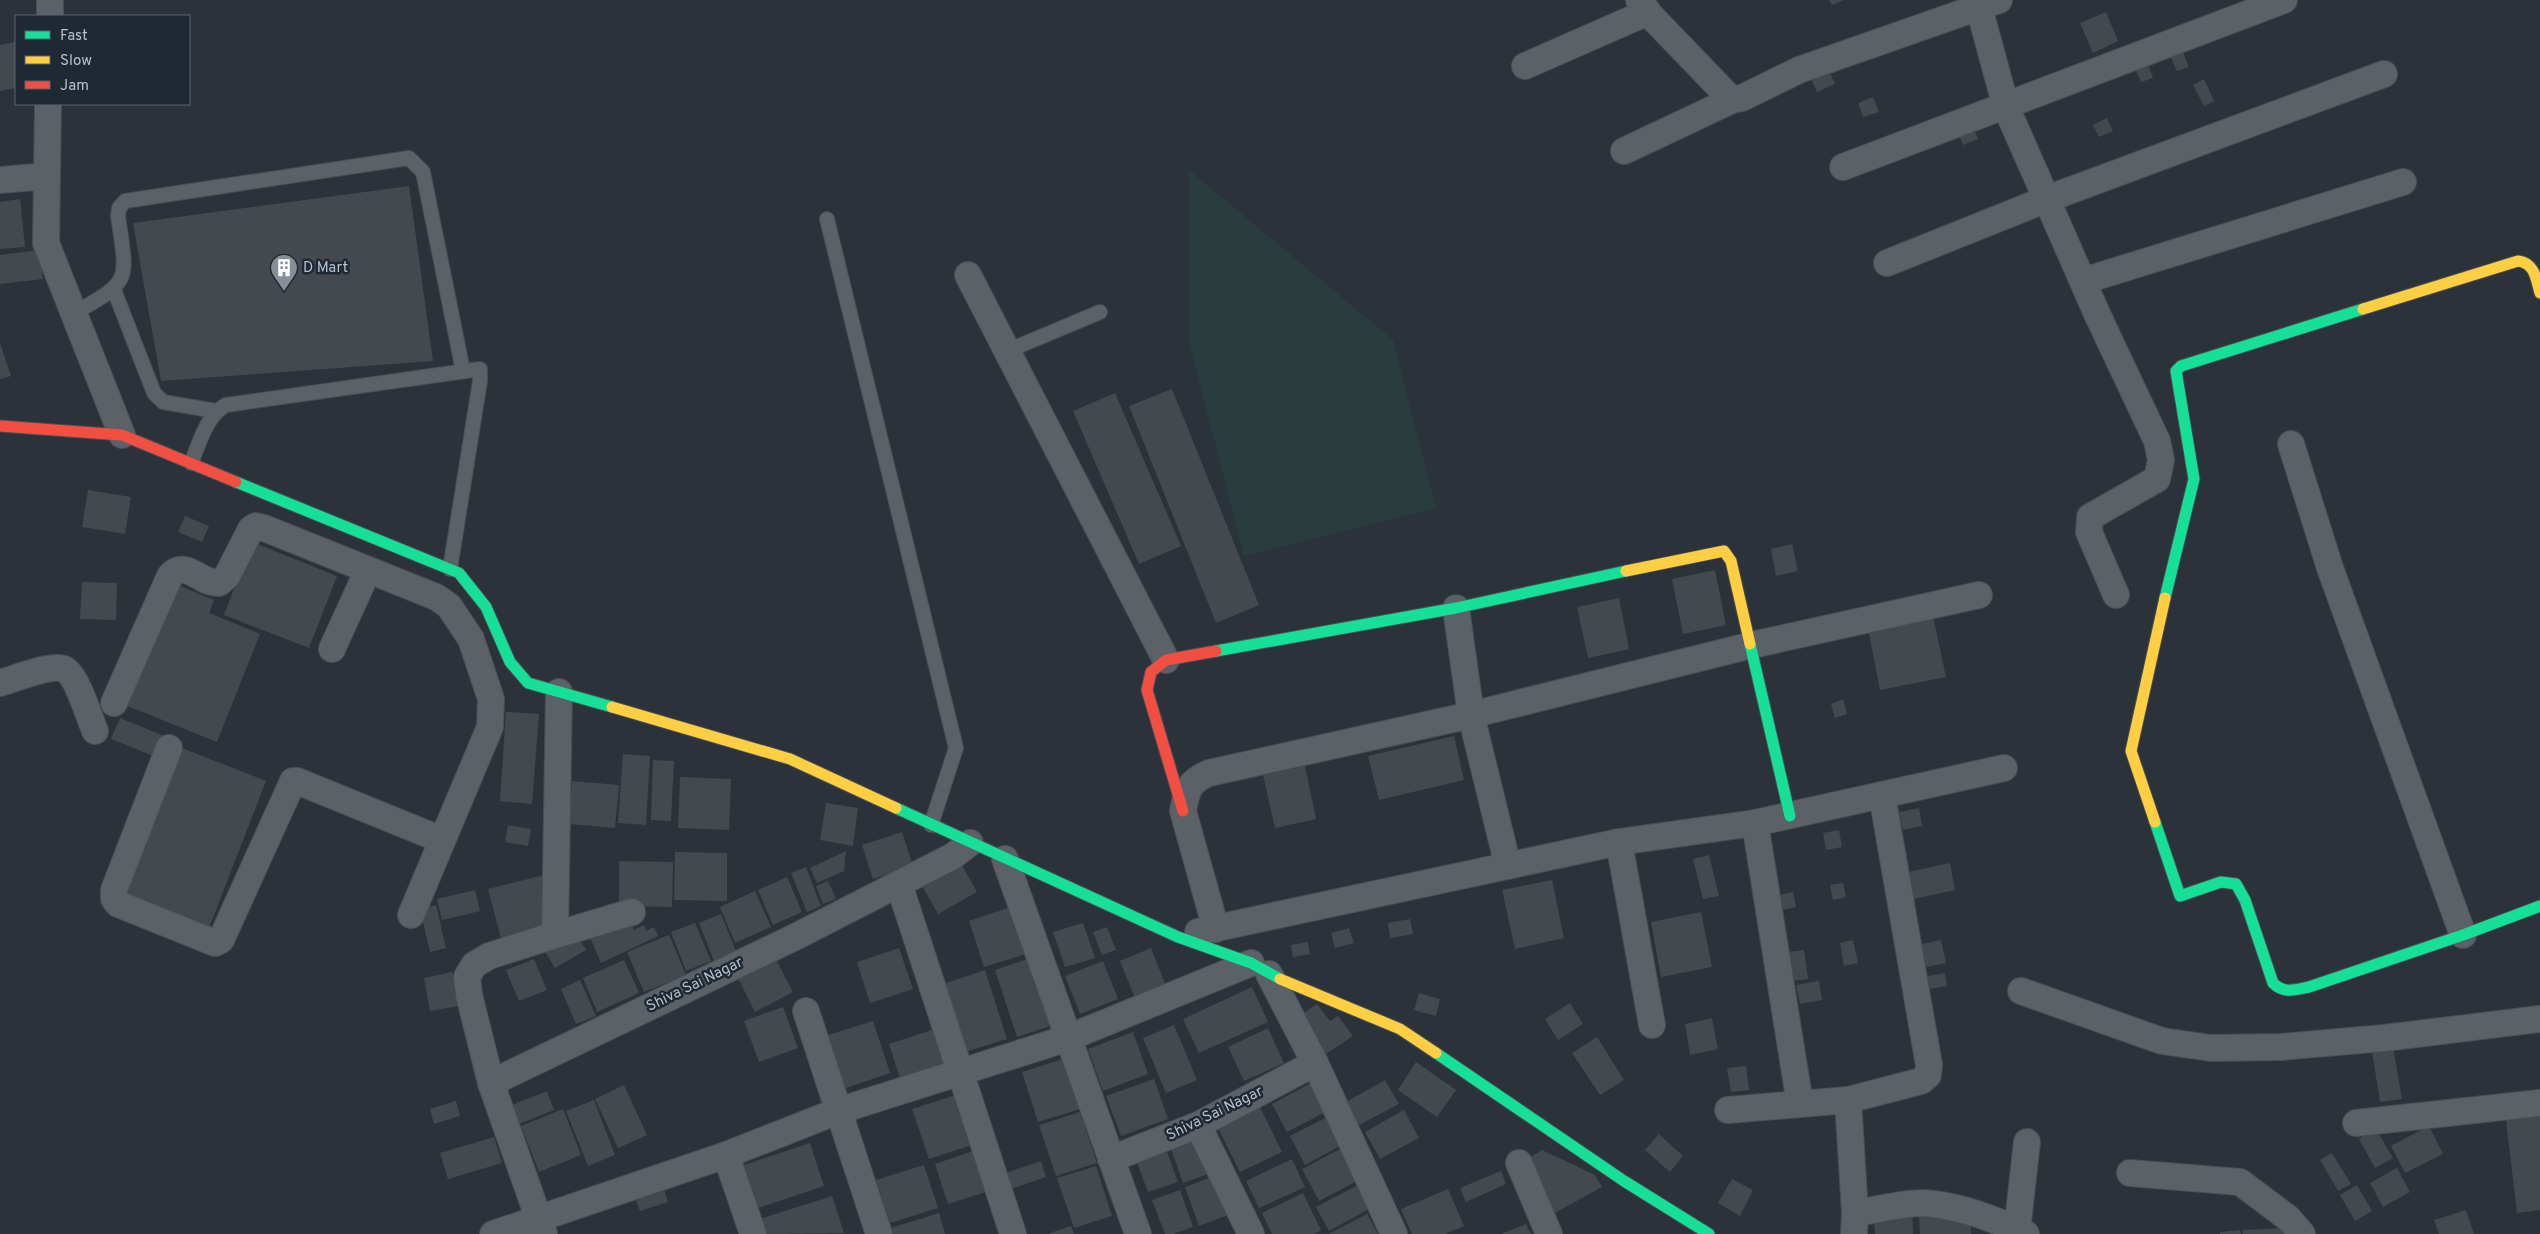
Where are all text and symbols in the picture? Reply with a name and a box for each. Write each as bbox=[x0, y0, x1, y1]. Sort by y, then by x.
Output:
legend bbox=[15, 15, 190, 105]
text: Fast bbox=[60, 27, 88, 46]
text: Slow bbox=[60, 52, 92, 71]
text: Jam bbox=[60, 77, 89, 96]
building icon: D Mart bbox=[269, 253, 299, 292]
place label: D Mart bbox=[303, 259, 348, 278]
street label: Shiva Sai Nagar bbox=[644, 953, 746, 1017]
street label: Shiva Sai Nagar bbox=[1164, 1082, 1266, 1146]

